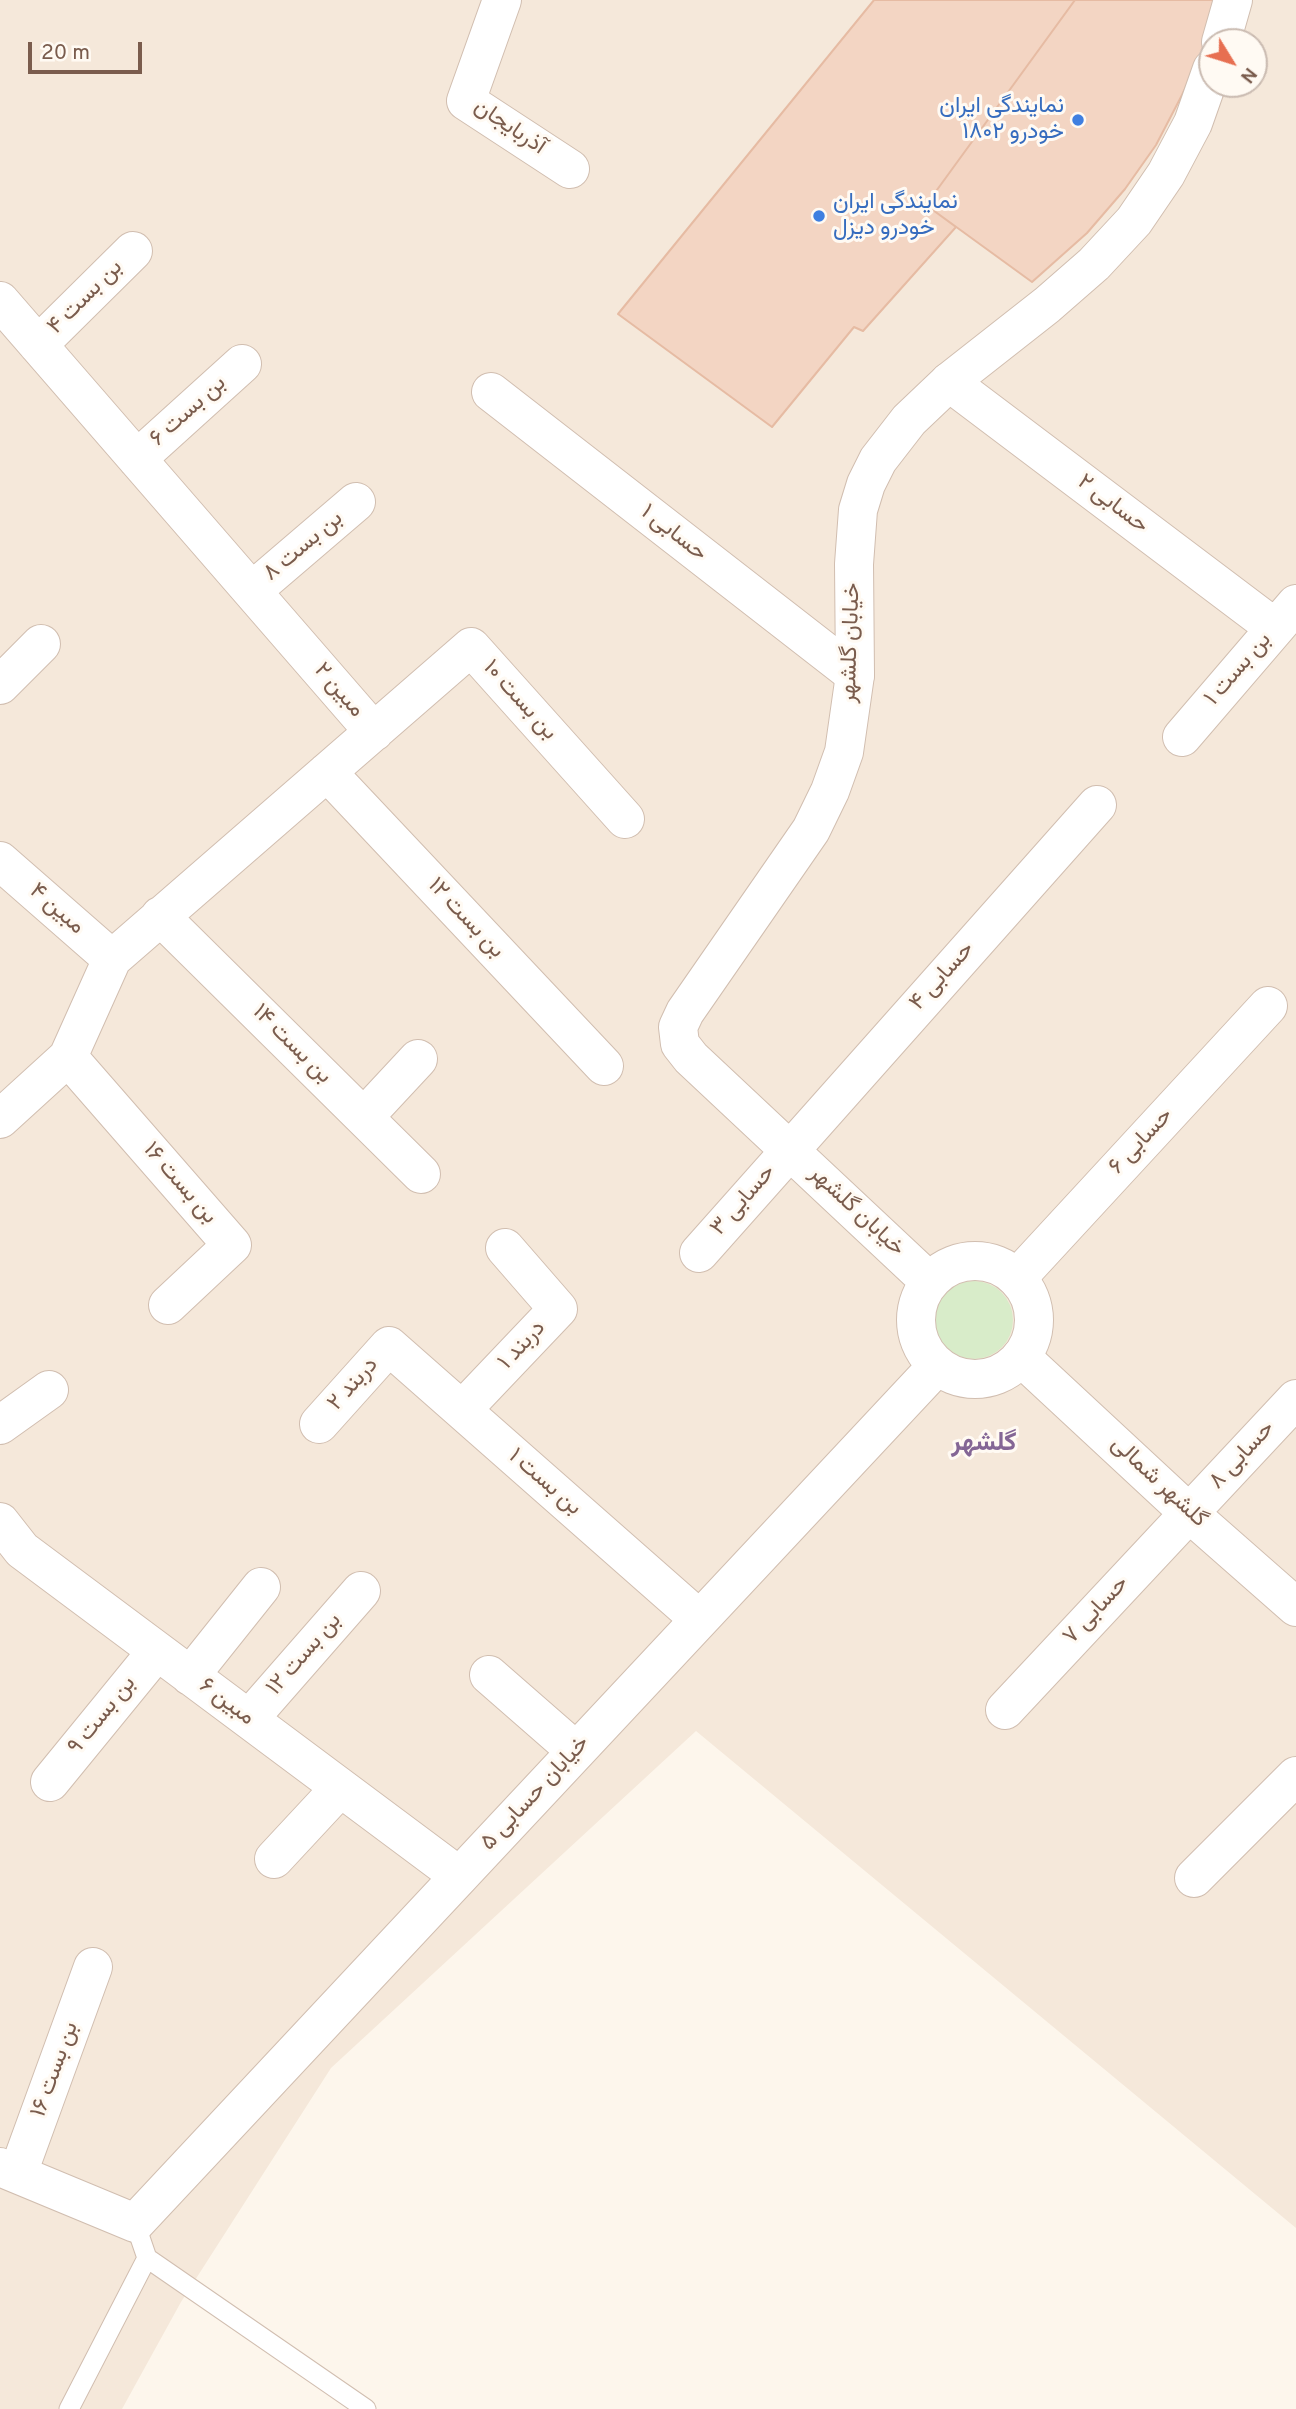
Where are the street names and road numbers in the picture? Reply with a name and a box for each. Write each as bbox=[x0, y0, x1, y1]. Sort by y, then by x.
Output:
street label: آذربایجان bbox=[468, 94, 550, 162]
street label: بن بست ۴ bbox=[43, 255, 129, 341]
street label: بن بست ۶ bbox=[145, 371, 233, 453]
street label: حسابی ۲ bbox=[1071, 469, 1153, 541]
street label: حسابی ۱ bbox=[634, 500, 712, 568]
street label: بن بست ۸ bbox=[259, 506, 349, 588]
street label: خیابان گلشهر bbox=[836, 582, 868, 704]
street label: بن بست ۱ bbox=[1200, 628, 1278, 712]
street label: بن بست ۱۰ bbox=[476, 655, 562, 747]
street label: مبین ۲ bbox=[307, 658, 369, 724]
street label: بن بست ۱۲ bbox=[421, 873, 509, 965]
street label: مبین ۴ bbox=[23, 878, 89, 942]
street label: حسابی ۴ bbox=[905, 937, 981, 1017]
street label: بن بست ۱۴ bbox=[245, 999, 337, 1091]
street label: حسابی ۶ bbox=[1104, 1103, 1180, 1181]
street label: بن بست ۱۶ bbox=[136, 1137, 222, 1231]
street label: حسابی ۳ bbox=[706, 1160, 782, 1242]
street label: خیابان گلشهر bbox=[802, 1161, 910, 1263]
street label: دربند ۱ bbox=[493, 1316, 553, 1376]
street label: دربند ۲ bbox=[323, 1353, 385, 1417]
street label: حسابی ۸ bbox=[1204, 1416, 1282, 1496]
street label: گلشهر شمالی bbox=[1104, 1431, 1212, 1535]
street label: بن بست ۱ bbox=[502, 1444, 586, 1522]
street label: حسابی ۷ bbox=[1058, 1571, 1136, 1651]
street label: بن بست ۱۲ bbox=[262, 1608, 348, 1702]
street label: بن بست ۹ bbox=[63, 1671, 143, 1761]
street label: مبین ۶ bbox=[193, 1673, 259, 1733]
street label: خیابان حسابی ۵ bbox=[476, 1731, 596, 1857]
street label: بن بست ۱۶ bbox=[26, 2018, 86, 2122]

